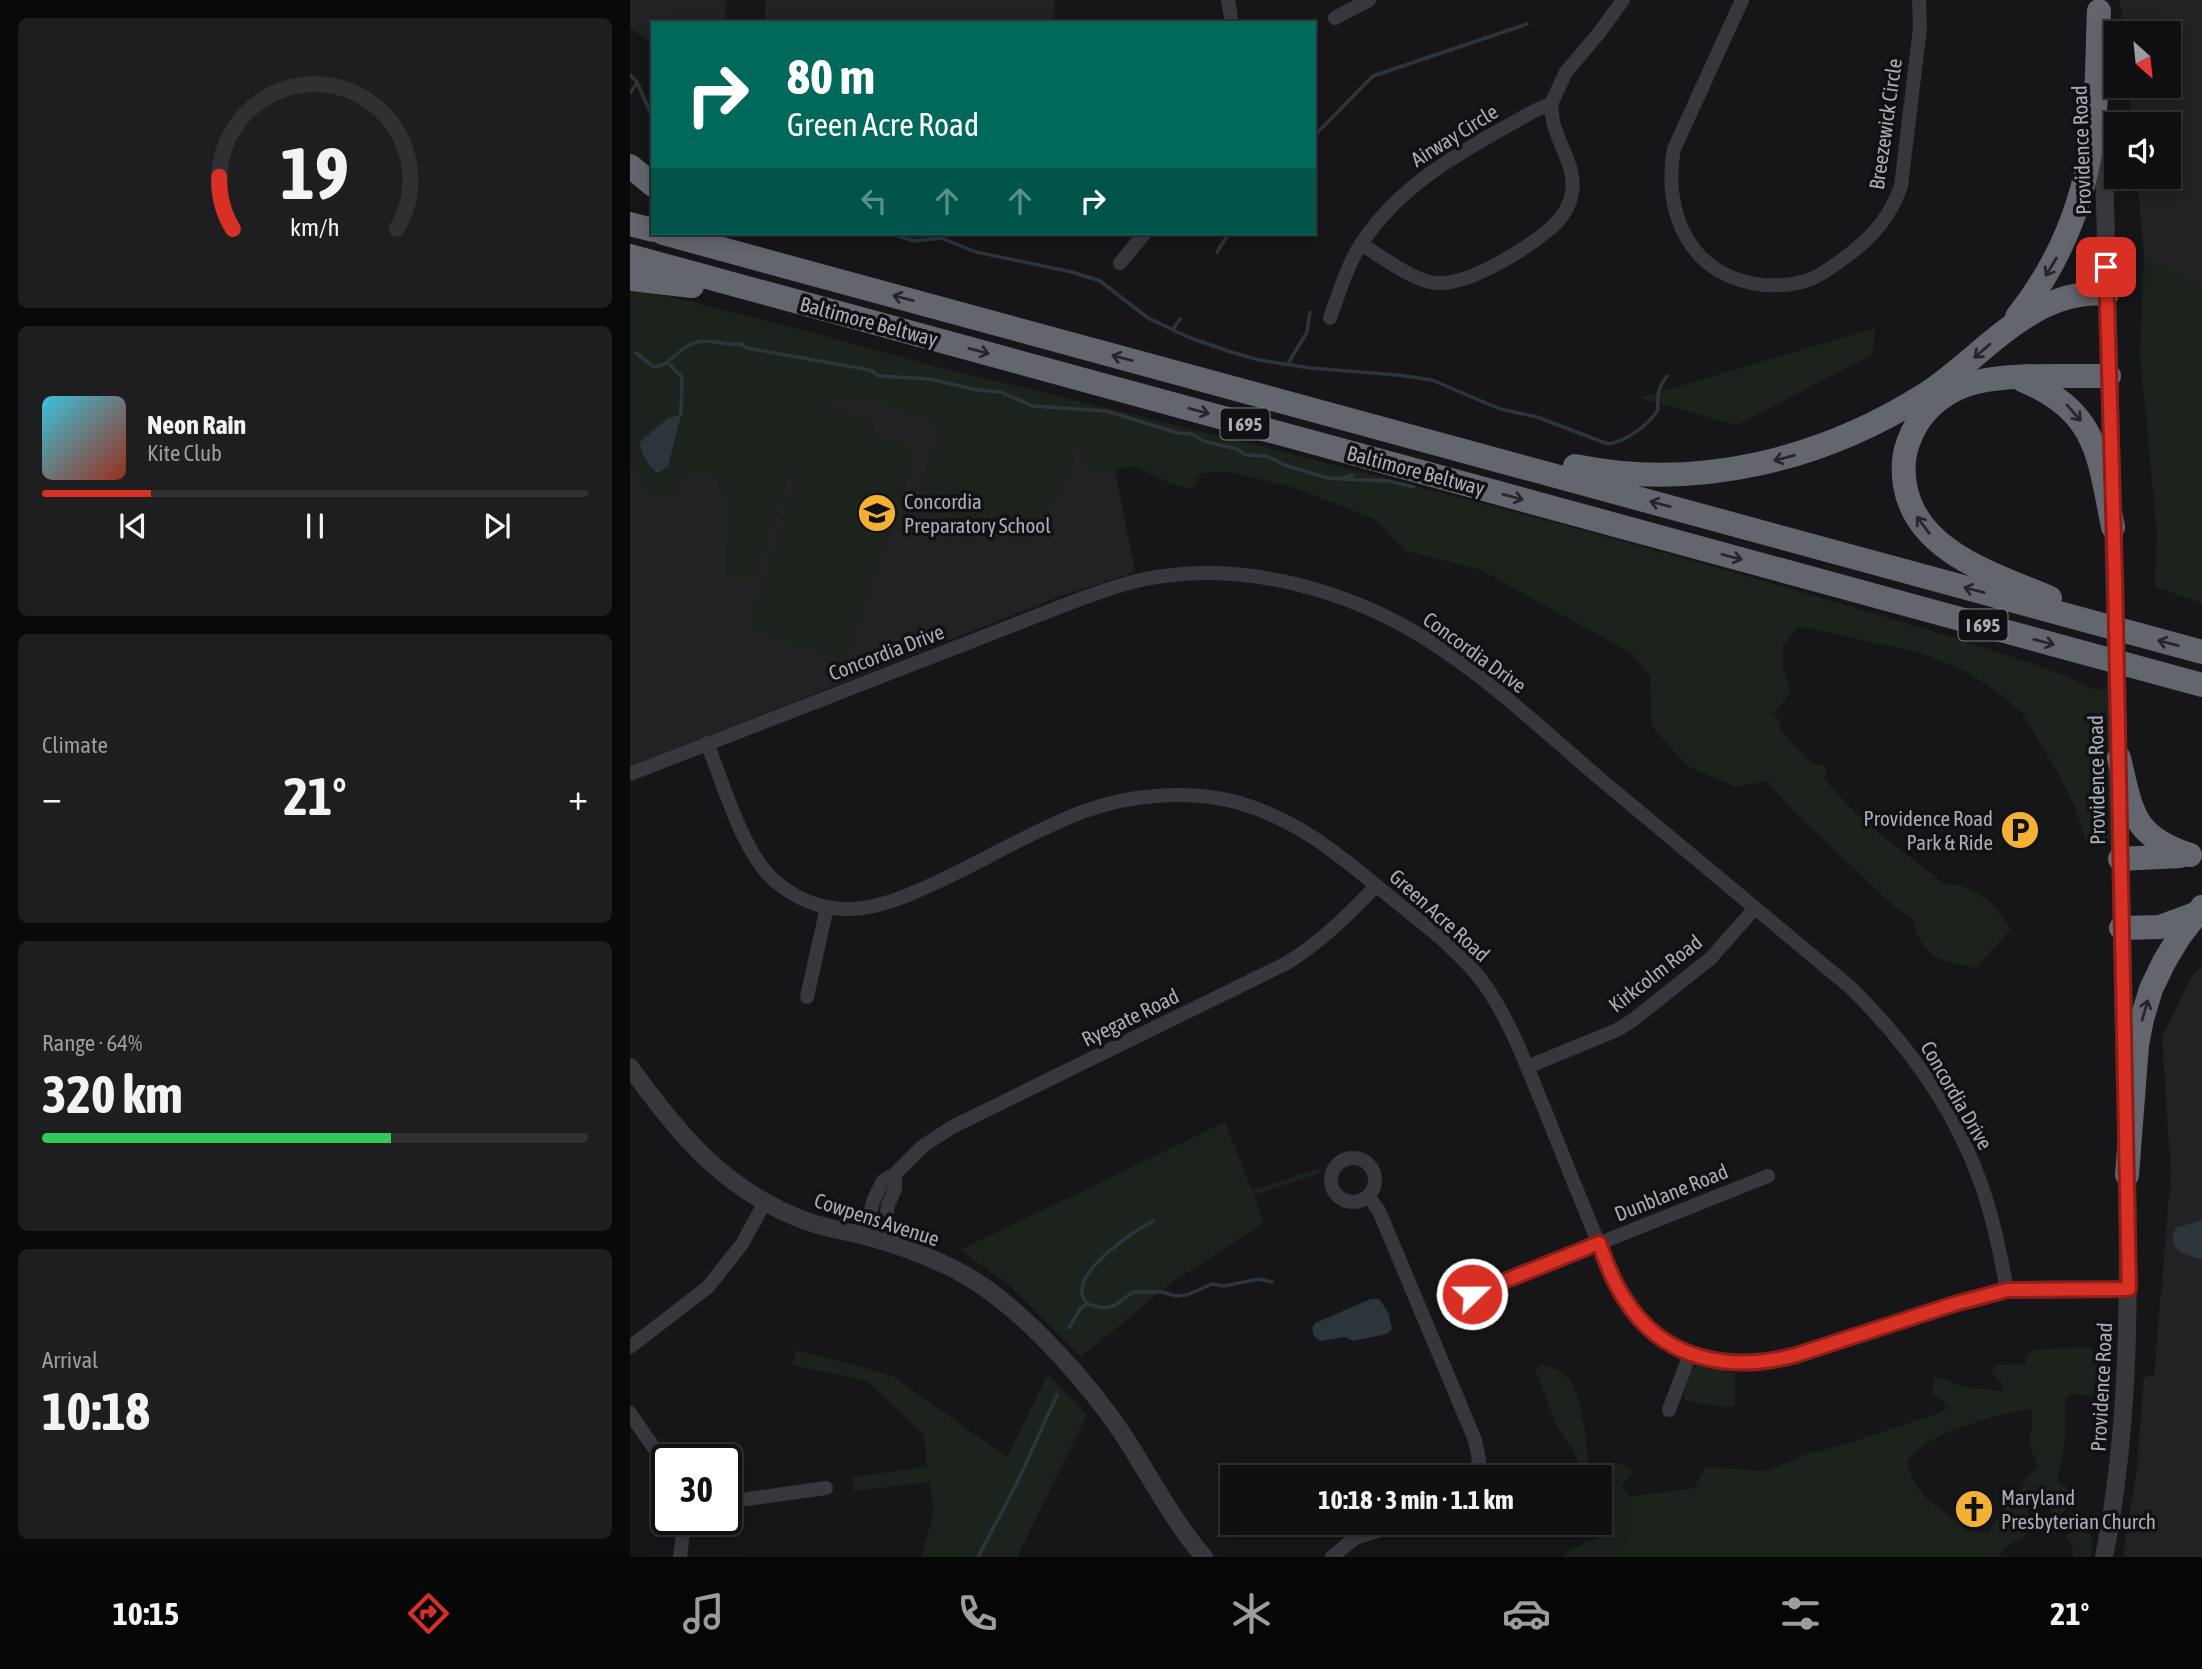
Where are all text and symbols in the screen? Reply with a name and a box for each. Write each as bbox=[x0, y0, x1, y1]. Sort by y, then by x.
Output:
north arrow bbox=[2104, 21, 2180, 98]
map controls bbox=[2104, 21, 2181, 189]
text: 80 m bbox=[787, 48, 875, 104]
icon: right bbox=[672, 49, 763, 140]
street label: Breezewick Circle bbox=[1864, 57, 1906, 191]
street label: Providence Road bbox=[2067, 85, 2095, 215]
street label: Airway Circle bbox=[1406, 99, 1502, 171]
text: Green Acre Road bbox=[787, 106, 979, 143]
button: sound bbox=[2104, 112, 2181, 189]
text: 19 bbox=[281, 131, 349, 214]
icon: left bbox=[855, 182, 893, 220]
icon: ahead bbox=[928, 182, 966, 220]
icon: ahead bbox=[1001, 182, 1039, 220]
icon: right bbox=[1074, 182, 1112, 220]
text: km/h bbox=[290, 213, 340, 241]
pin bbox=[2076, 237, 2136, 297]
icon: arrive bbox=[2087, 248, 2125, 286]
one-way arrow bbox=[2043, 257, 2057, 277]
street label: Baltimore Beltway bbox=[798, 291, 941, 351]
one-way arrow bbox=[892, 291, 915, 304]
one-way arrow bbox=[1973, 343, 1991, 359]
one-way arrow bbox=[968, 345, 990, 358]
one-way arrow bbox=[1112, 351, 1134, 364]
one-way arrow bbox=[2066, 404, 2082, 422]
one-way arrow bbox=[1187, 405, 1210, 418]
road number: I 695 bbox=[1220, 408, 1270, 440]
text: Neon Rain bbox=[147, 410, 246, 440]
text: Kite Club bbox=[147, 440, 222, 466]
street label: Baltimore Beltway bbox=[1345, 440, 1488, 500]
one-way arrow bbox=[1773, 452, 1796, 465]
place label: Concordia Preparatory School bbox=[904, 489, 1051, 537]
one-way arrow bbox=[1501, 491, 1524, 504]
school or university icon: Concordia Preparatory School bbox=[856, 492, 898, 534]
one-way arrow bbox=[1649, 497, 1671, 510]
icon: previous bbox=[114, 507, 152, 545]
icon: pause bbox=[296, 507, 334, 545]
icon: next bbox=[478, 507, 516, 545]
one-way arrow bbox=[1916, 516, 1931, 535]
one-way arrow bbox=[1721, 551, 1743, 564]
one-way arrow bbox=[1963, 583, 1986, 596]
street label: Concordia Drive bbox=[1419, 607, 1531, 697]
road number: I 695 bbox=[1958, 610, 2008, 640]
street label: Concordia Drive bbox=[825, 619, 947, 685]
one-way arrow bbox=[2032, 636, 2055, 649]
one-way arrow bbox=[2157, 636, 2180, 649]
street label: Providence Road bbox=[2083, 715, 2109, 845]
text: Climate bbox=[42, 732, 108, 758]
text: 21° bbox=[283, 766, 347, 826]
text: − bbox=[42, 775, 62, 818]
text: + bbox=[568, 775, 588, 818]
place label: Providence Road Park & Ride bbox=[1863, 806, 1993, 854]
parking icon: Providence Road Park & Ride bbox=[1999, 809, 2041, 851]
street label: Green Acre Road bbox=[1385, 864, 1495, 966]
street label: Kirkcolm Road bbox=[1604, 929, 1706, 1017]
street label: Ryegate Road bbox=[1077, 983, 1183, 1051]
one-way arrow bbox=[2139, 1000, 2152, 1022]
text: Range · 64% bbox=[42, 1030, 142, 1056]
street label: Concordia Drive bbox=[1916, 1036, 1998, 1154]
text: 320 km bbox=[42, 1064, 183, 1124]
street label: Dunblane Road bbox=[1611, 1158, 1731, 1226]
street label: Cowpens Avenue bbox=[812, 1188, 942, 1250]
position arrow bbox=[1435, 1257, 1509, 1331]
street label: Providence Road bbox=[2086, 1322, 2116, 1452]
text: Arrival bbox=[42, 1347, 98, 1373]
text: 10:18 bbox=[42, 1381, 150, 1441]
speed limit sign: 30 bbox=[651, 1444, 742, 1535]
text: 10:18 · 3 min · 1.1 km bbox=[1318, 1485, 1514, 1515]
place label: Maryland Presbyterian Church bbox=[2001, 1485, 2156, 1533]
church icon: Maryland Presbyterian Church bbox=[1953, 1488, 1995, 1530]
icon: directions bbox=[404, 1589, 453, 1638]
icon: music bbox=[679, 1589, 728, 1638]
icon: phone bbox=[953, 1589, 1002, 1638]
icon: climate bbox=[1227, 1589, 1276, 1638]
icon: car bbox=[1502, 1589, 1551, 1638]
icon: filters bbox=[1776, 1589, 1825, 1638]
text: 10:15 bbox=[113, 1595, 179, 1632]
text: 21° bbox=[2050, 1595, 2089, 1632]

